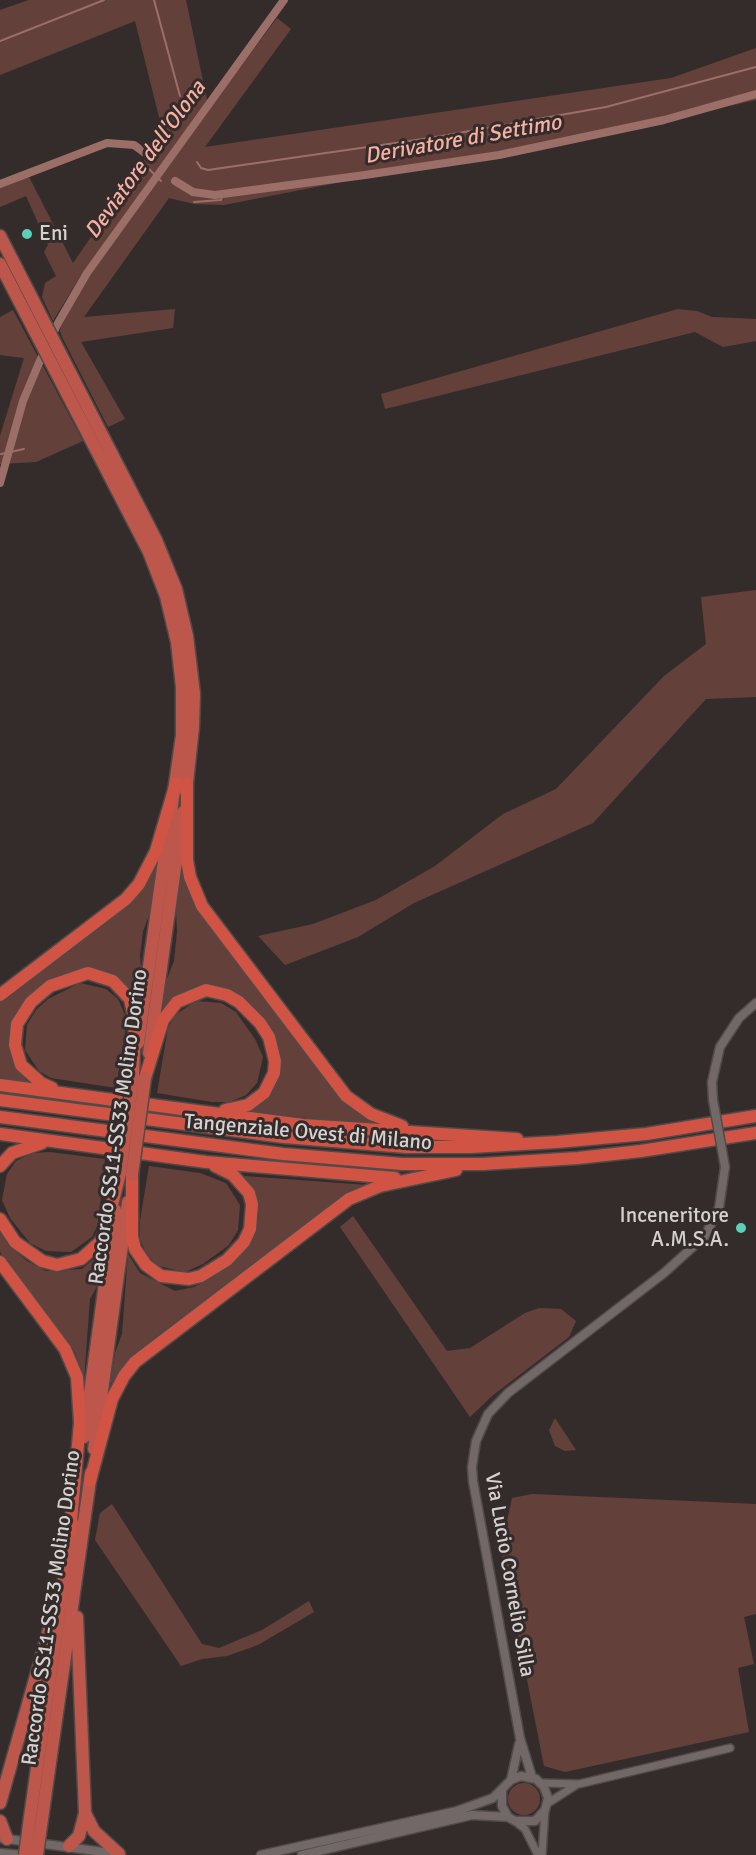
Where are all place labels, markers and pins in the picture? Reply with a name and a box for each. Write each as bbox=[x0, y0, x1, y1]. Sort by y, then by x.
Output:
place label: Eni bbox=[39, 221, 68, 247]
marker: Eni bbox=[20, 227, 34, 241]
place label: Inceneritore A.M.S.A. bbox=[620, 1203, 729, 1253]
marker: Inceneritore A.M.S.A. bbox=[734, 1221, 748, 1235]

